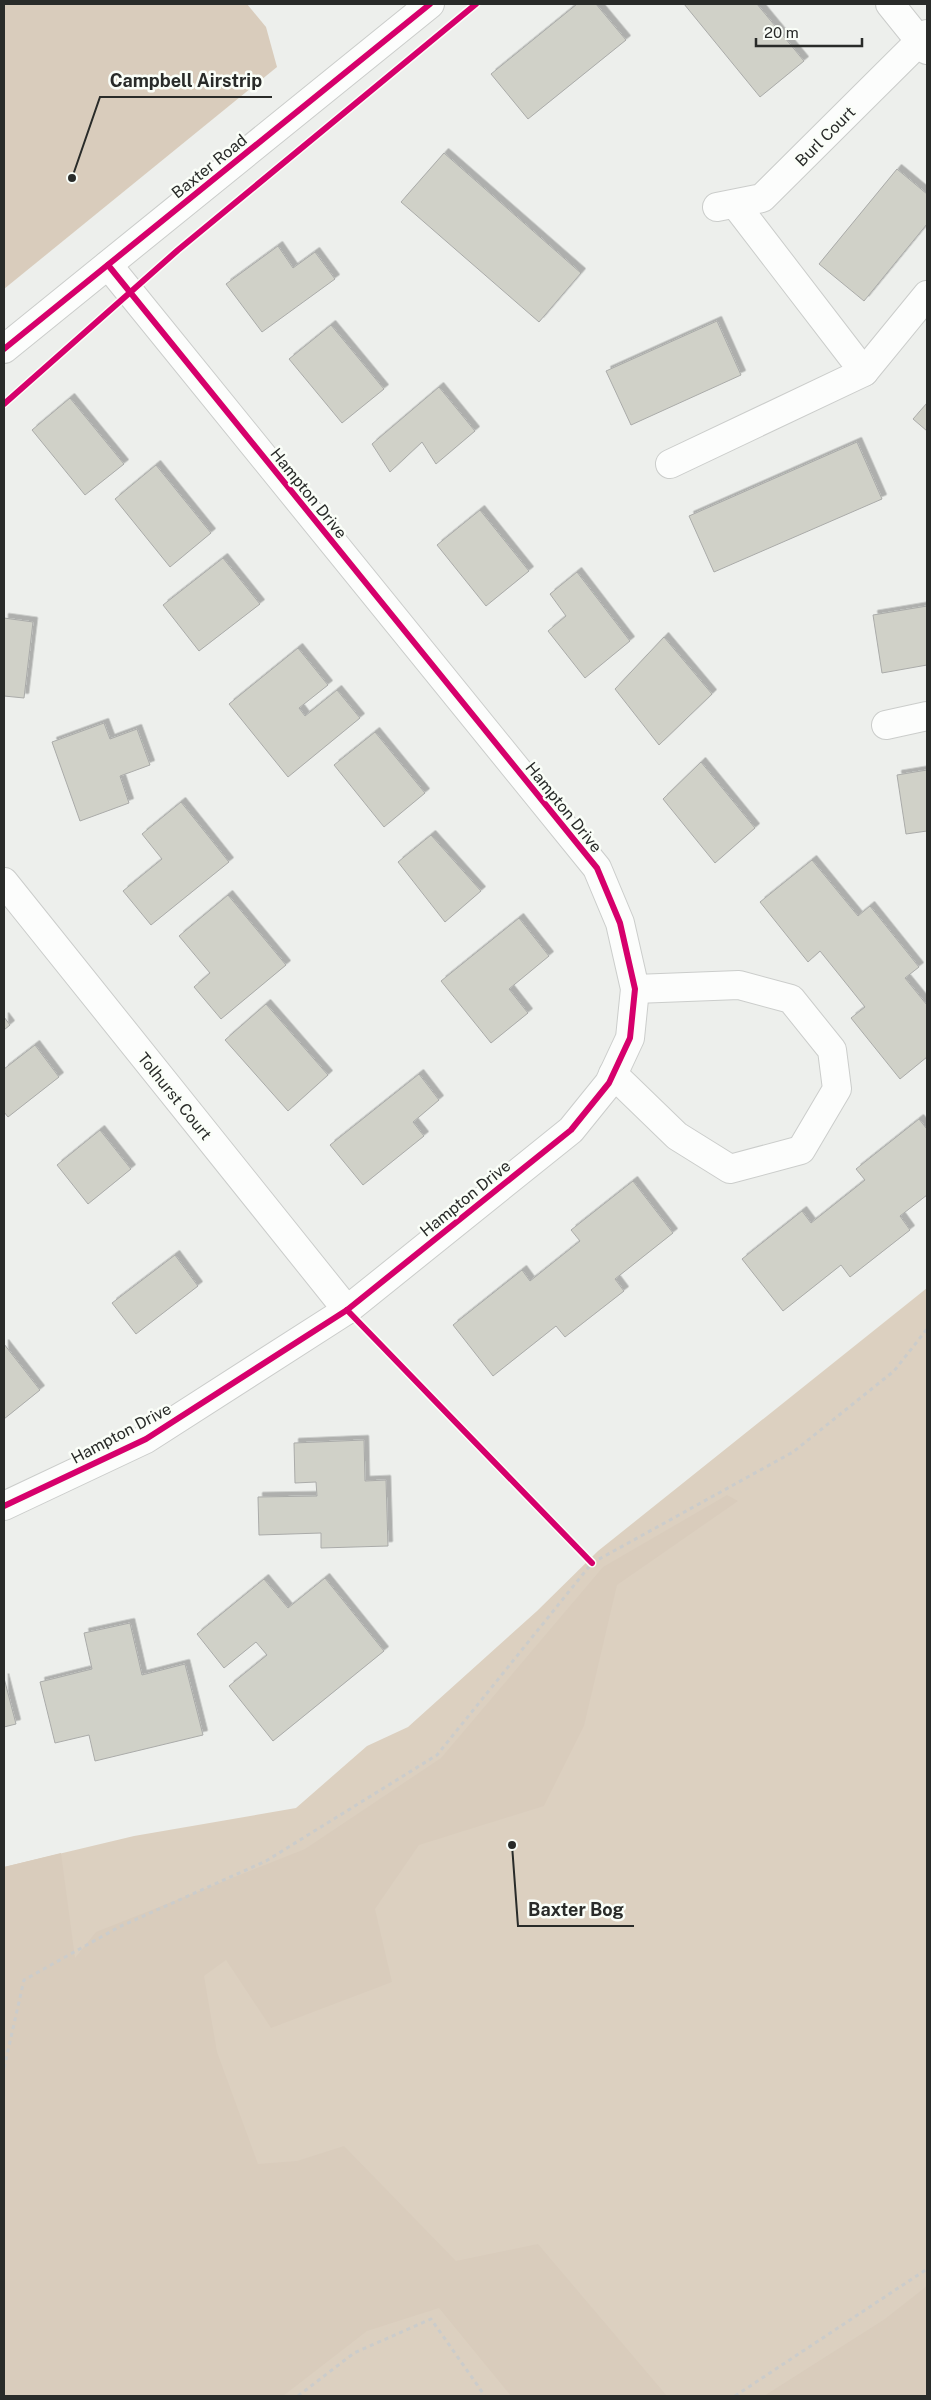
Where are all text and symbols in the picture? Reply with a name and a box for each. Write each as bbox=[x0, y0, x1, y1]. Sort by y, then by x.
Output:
scale bar bbox=[756, 15, 862, 47]
text: 20 m bbox=[764, 24, 799, 41]
callout: Campbell Airstrip bbox=[100, 64, 272, 97]
text: Campbell Airstrip bbox=[110, 70, 262, 91]
street label: Burl Court bbox=[791, 102, 859, 170]
street label: Baxter Road bbox=[168, 130, 251, 202]
street label: Hampton Drive bbox=[266, 444, 351, 542]
street label: Hampton Drive bbox=[521, 758, 606, 856]
street label: Tolhurst Court bbox=[134, 1049, 216, 1144]
street label: Hampton Drive bbox=[416, 1156, 514, 1241]
street label: Hampton Drive bbox=[68, 1399, 174, 1468]
callout: Baxter Bog bbox=[518, 1893, 634, 1926]
text: Baxter Bog bbox=[528, 1899, 624, 1920]

